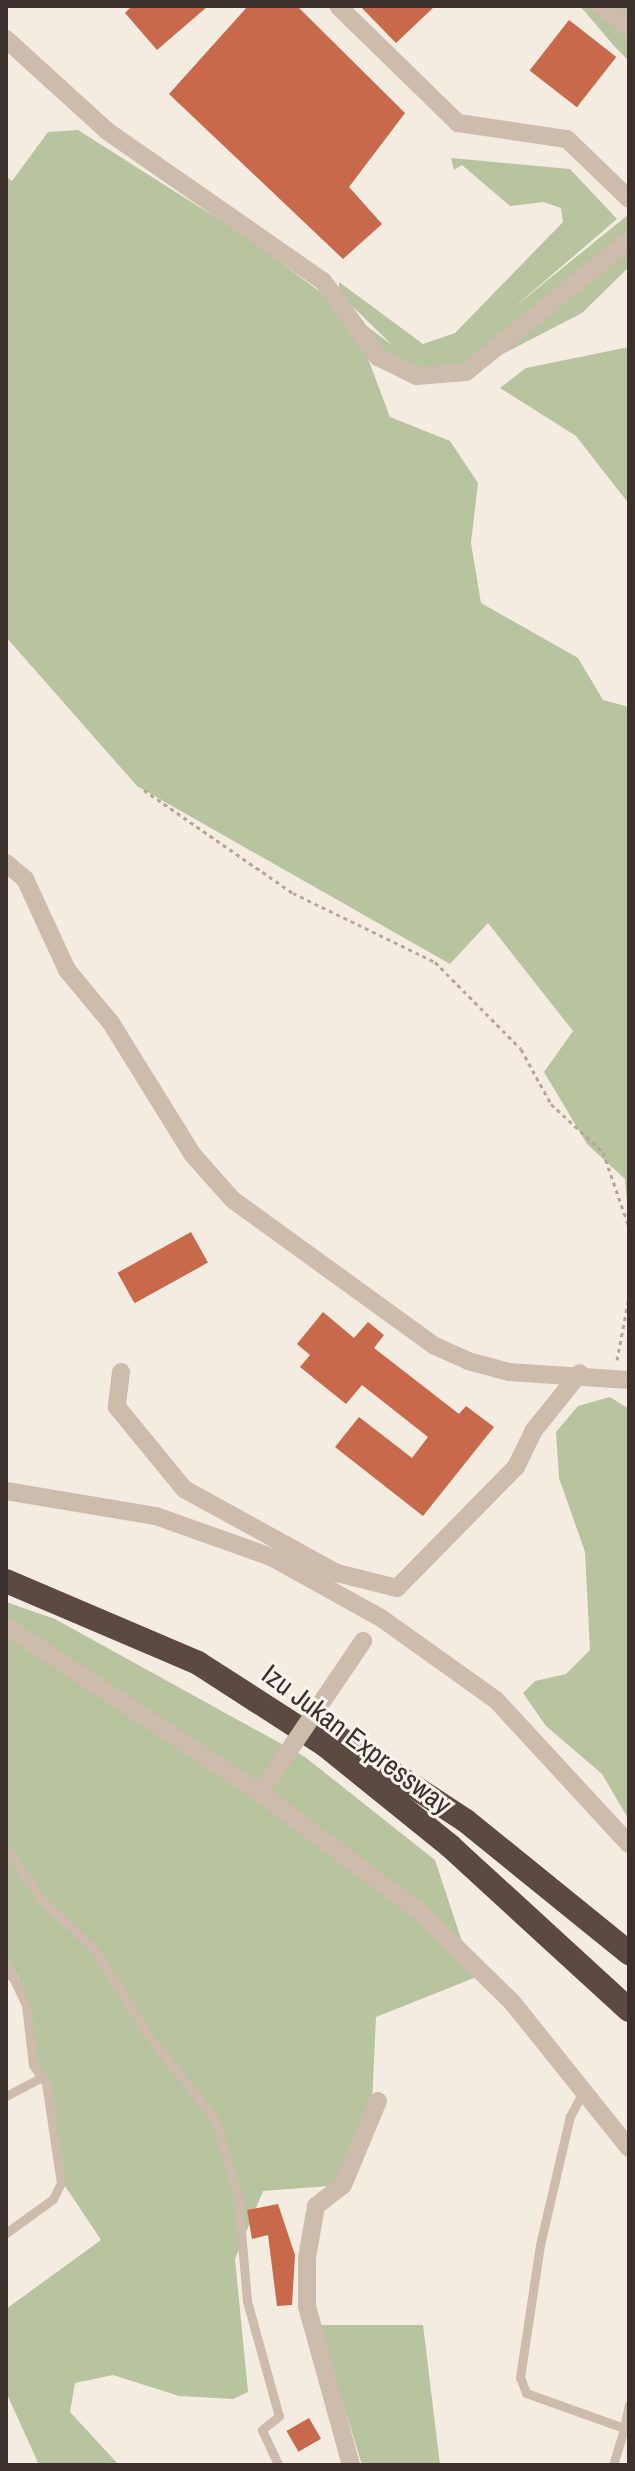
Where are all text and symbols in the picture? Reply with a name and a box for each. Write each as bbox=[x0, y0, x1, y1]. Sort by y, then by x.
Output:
street label: Izu Jukan Expressway bbox=[256, 1657, 458, 1821]

